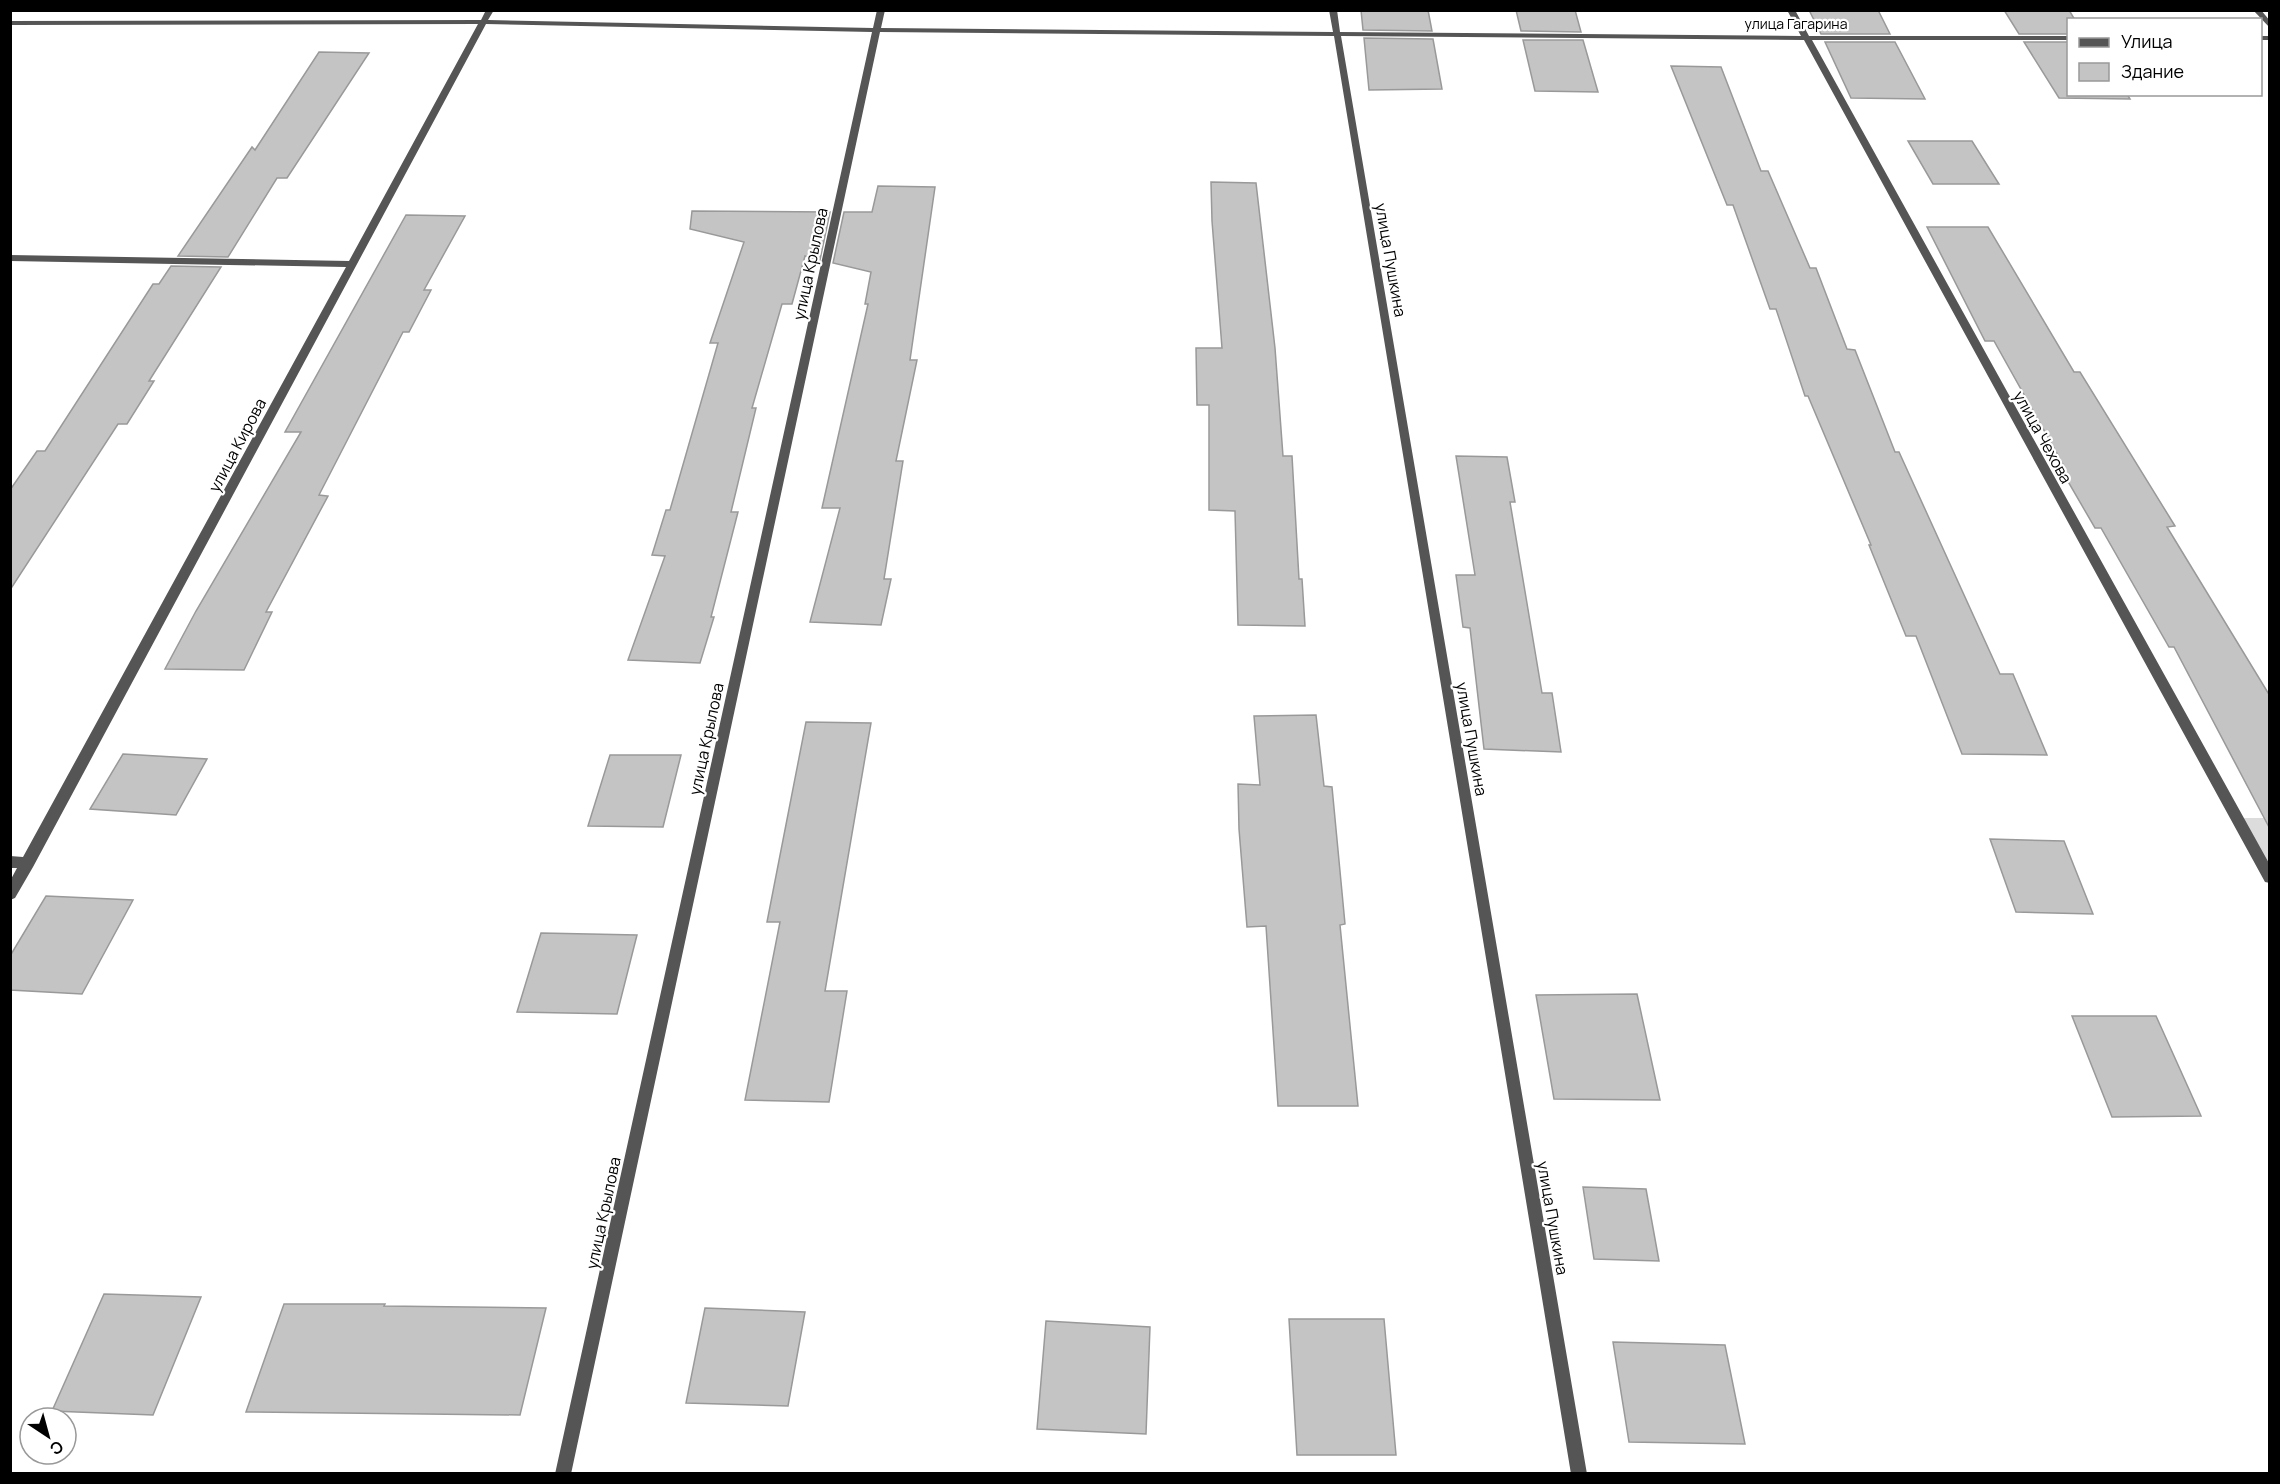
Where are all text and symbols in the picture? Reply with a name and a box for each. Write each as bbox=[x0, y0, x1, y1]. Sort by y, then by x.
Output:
street label: улица Гагарина bbox=[1745, 14, 1847, 33]
legend bbox=[2067, 18, 2262, 96]
text: Улица bbox=[2121, 29, 2173, 53]
text: Здание bbox=[2121, 59, 2184, 83]
street label: улица Пушкина bbox=[1370, 201, 1412, 319]
street label: улица Крылова bbox=[787, 206, 833, 322]
street label: улица Чехова bbox=[2008, 387, 2078, 487]
street label: улица Кирова bbox=[203, 394, 271, 496]
street label: улица Пушкина bbox=[1451, 680, 1493, 798]
street label: улица Крылова bbox=[683, 681, 729, 797]
street label: улица Крылова bbox=[580, 1155, 626, 1271]
street label: улица Пушкина bbox=[1532, 1159, 1574, 1277]
north arrow bbox=[18, 1406, 78, 1466]
text: С bbox=[45, 1436, 68, 1461]

